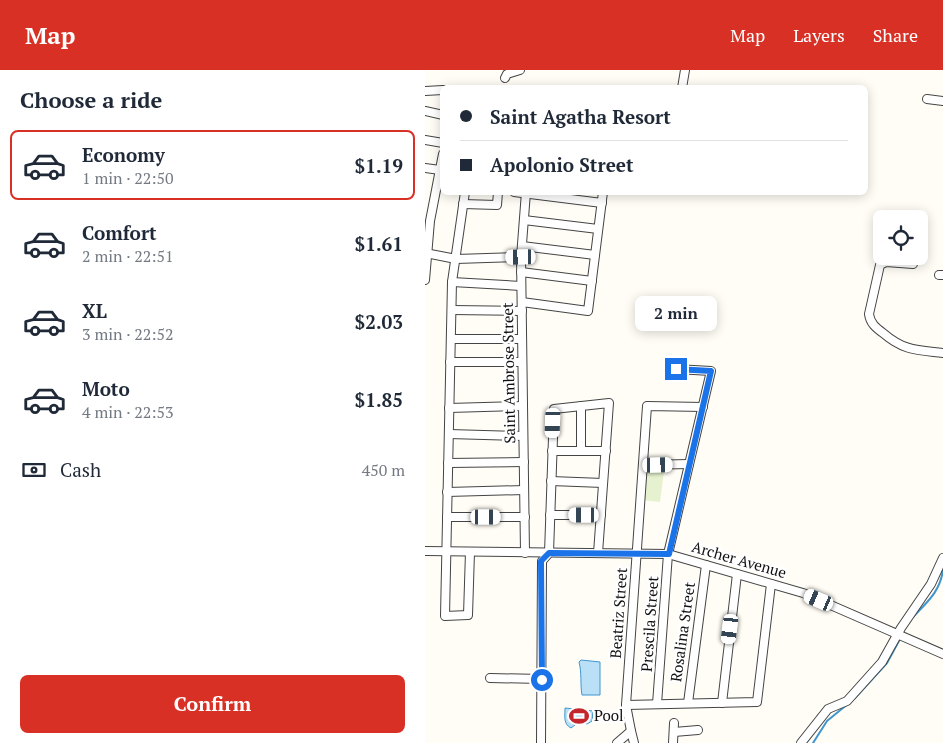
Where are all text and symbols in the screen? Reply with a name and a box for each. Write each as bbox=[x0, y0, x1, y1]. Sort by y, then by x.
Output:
text: Map bbox=[25, 19, 75, 51]
text: Map bbox=[730, 23, 765, 47]
text: Layers bbox=[793, 23, 845, 47]
text: Share bbox=[873, 23, 918, 47]
text: Choose a ride bbox=[20, 85, 162, 114]
text: Saint Agatha Resort bbox=[490, 104, 671, 129]
text: Economy bbox=[82, 142, 165, 167]
icon: car bbox=[22, 143, 67, 188]
text: Apolonio Street bbox=[490, 152, 634, 177]
text: $1.19 bbox=[354, 153, 403, 178]
text: 1 min · 22:50 bbox=[82, 167, 174, 189]
map controls bbox=[873, 210, 928, 265]
button: locate bbox=[873, 210, 928, 265]
text: Comfort bbox=[82, 220, 157, 245]
icon: car bbox=[22, 221, 67, 266]
text: $1.61 bbox=[354, 231, 403, 256]
text: 2 min · 22:51 bbox=[82, 245, 174, 267]
car bbox=[505, 249, 536, 265]
callout: 2 min bbox=[635, 296, 717, 332]
text: XL bbox=[82, 298, 107, 323]
icon: car bbox=[22, 299, 67, 344]
street label: Saint Ambrose Street bbox=[497, 302, 519, 444]
text: 2 min bbox=[654, 302, 698, 324]
text: $2.03 bbox=[354, 309, 403, 334]
text: 3 min · 22:52 bbox=[82, 323, 174, 345]
route end bbox=[665, 358, 687, 380]
text: Moto bbox=[82, 376, 130, 401]
icon: car bbox=[22, 377, 67, 422]
text: $1.85 bbox=[354, 387, 403, 412]
text: 4 min · 22:53 bbox=[82, 401, 174, 423]
car bbox=[544, 408, 561, 438]
icon: cash bbox=[20, 456, 48, 484]
text: Cash bbox=[60, 457, 101, 482]
car bbox=[642, 457, 673, 473]
text: 450 m bbox=[362, 459, 405, 481]
car bbox=[569, 508, 599, 523]
car bbox=[471, 510, 501, 525]
street label: Archer Avenue bbox=[690, 536, 789, 582]
street label: Beatriz Street bbox=[605, 566, 631, 659]
street label: Prescila Street bbox=[636, 575, 662, 673]
street label: Rosalina Street bbox=[665, 580, 699, 683]
car bbox=[802, 587, 835, 613]
car bbox=[720, 613, 739, 645]
route start bbox=[531, 669, 553, 691]
button: Confirm bbox=[20, 675, 405, 733]
sports icon: Pool bbox=[568, 705, 590, 727]
place label: Pool bbox=[594, 705, 624, 725]

